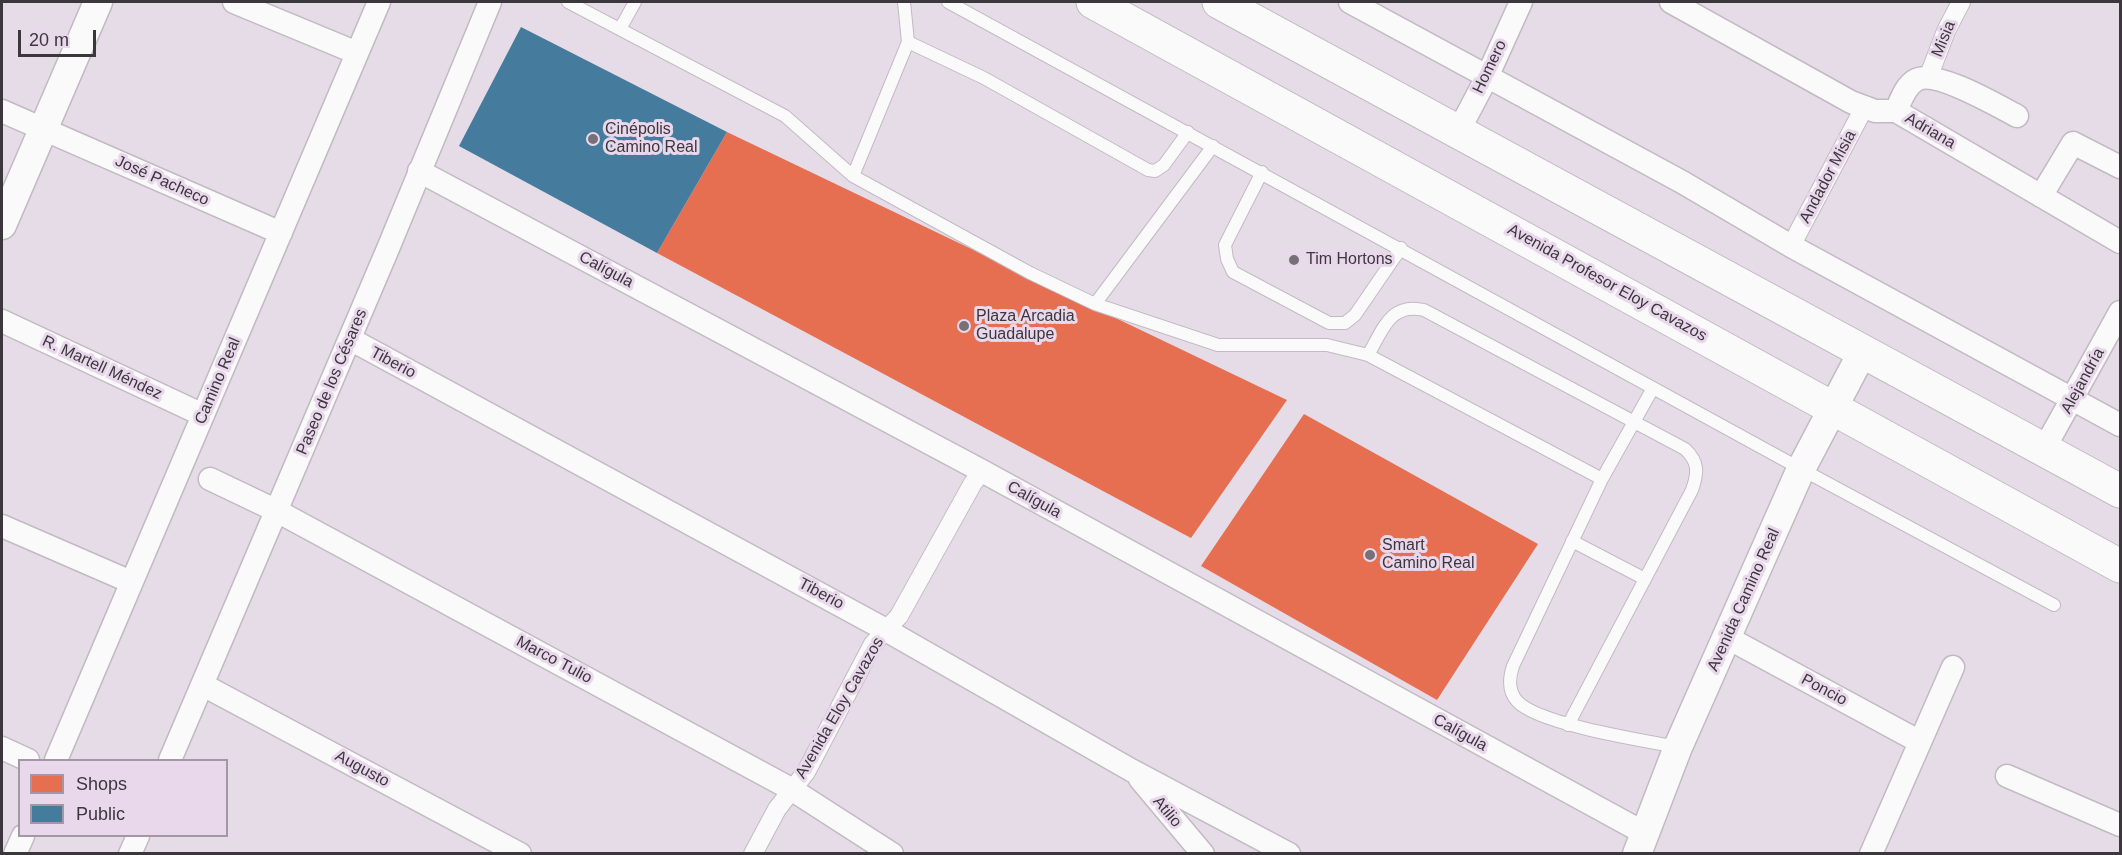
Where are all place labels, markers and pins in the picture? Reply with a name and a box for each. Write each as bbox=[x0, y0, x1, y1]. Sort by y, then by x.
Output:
place label: Cinépolis Camino Real bbox=[605, 120, 697, 158]
marker: Cinépolis Camino Real bbox=[586, 132, 600, 146]
place label: Tim Hortons bbox=[1306, 250, 1393, 270]
marker: Tim Hortons bbox=[1287, 253, 1301, 267]
place label: Plaza Arcadia Guadalupe bbox=[976, 307, 1075, 345]
marker: Plaza Arcadia Guadalupe bbox=[957, 319, 971, 333]
place label: Smart Camino Real bbox=[1382, 536, 1474, 574]
marker: Smart Camino Real bbox=[1363, 548, 1377, 562]

